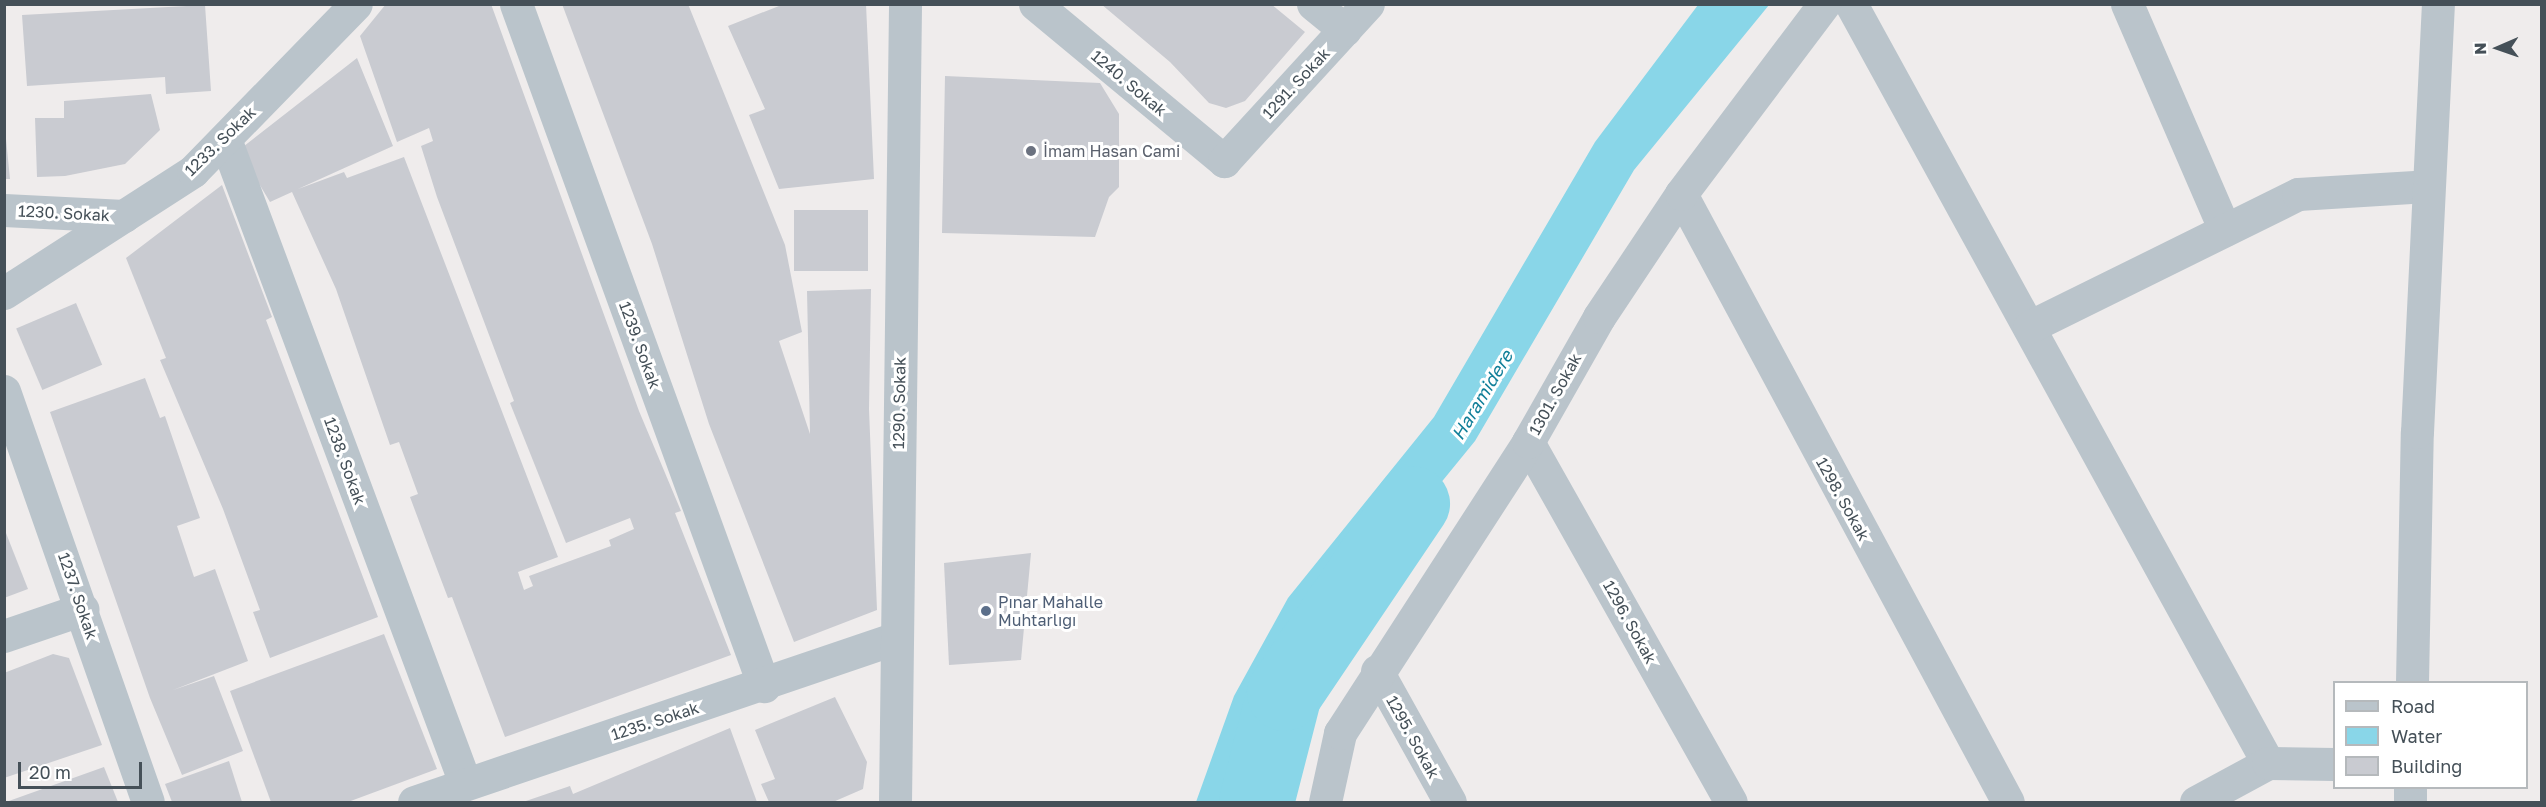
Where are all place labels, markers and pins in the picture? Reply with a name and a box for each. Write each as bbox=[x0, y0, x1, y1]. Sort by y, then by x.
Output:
place label: İmam Hasan Cami bbox=[1043, 141, 1180, 161]
marker: İmam Hasan Cami bbox=[1024, 144, 1038, 158]
place label: Pınar Mahalle Muhtarlığı bbox=[998, 592, 1103, 630]
marker: Pınar Mahalle Muhtarlığı bbox=[979, 604, 993, 618]

